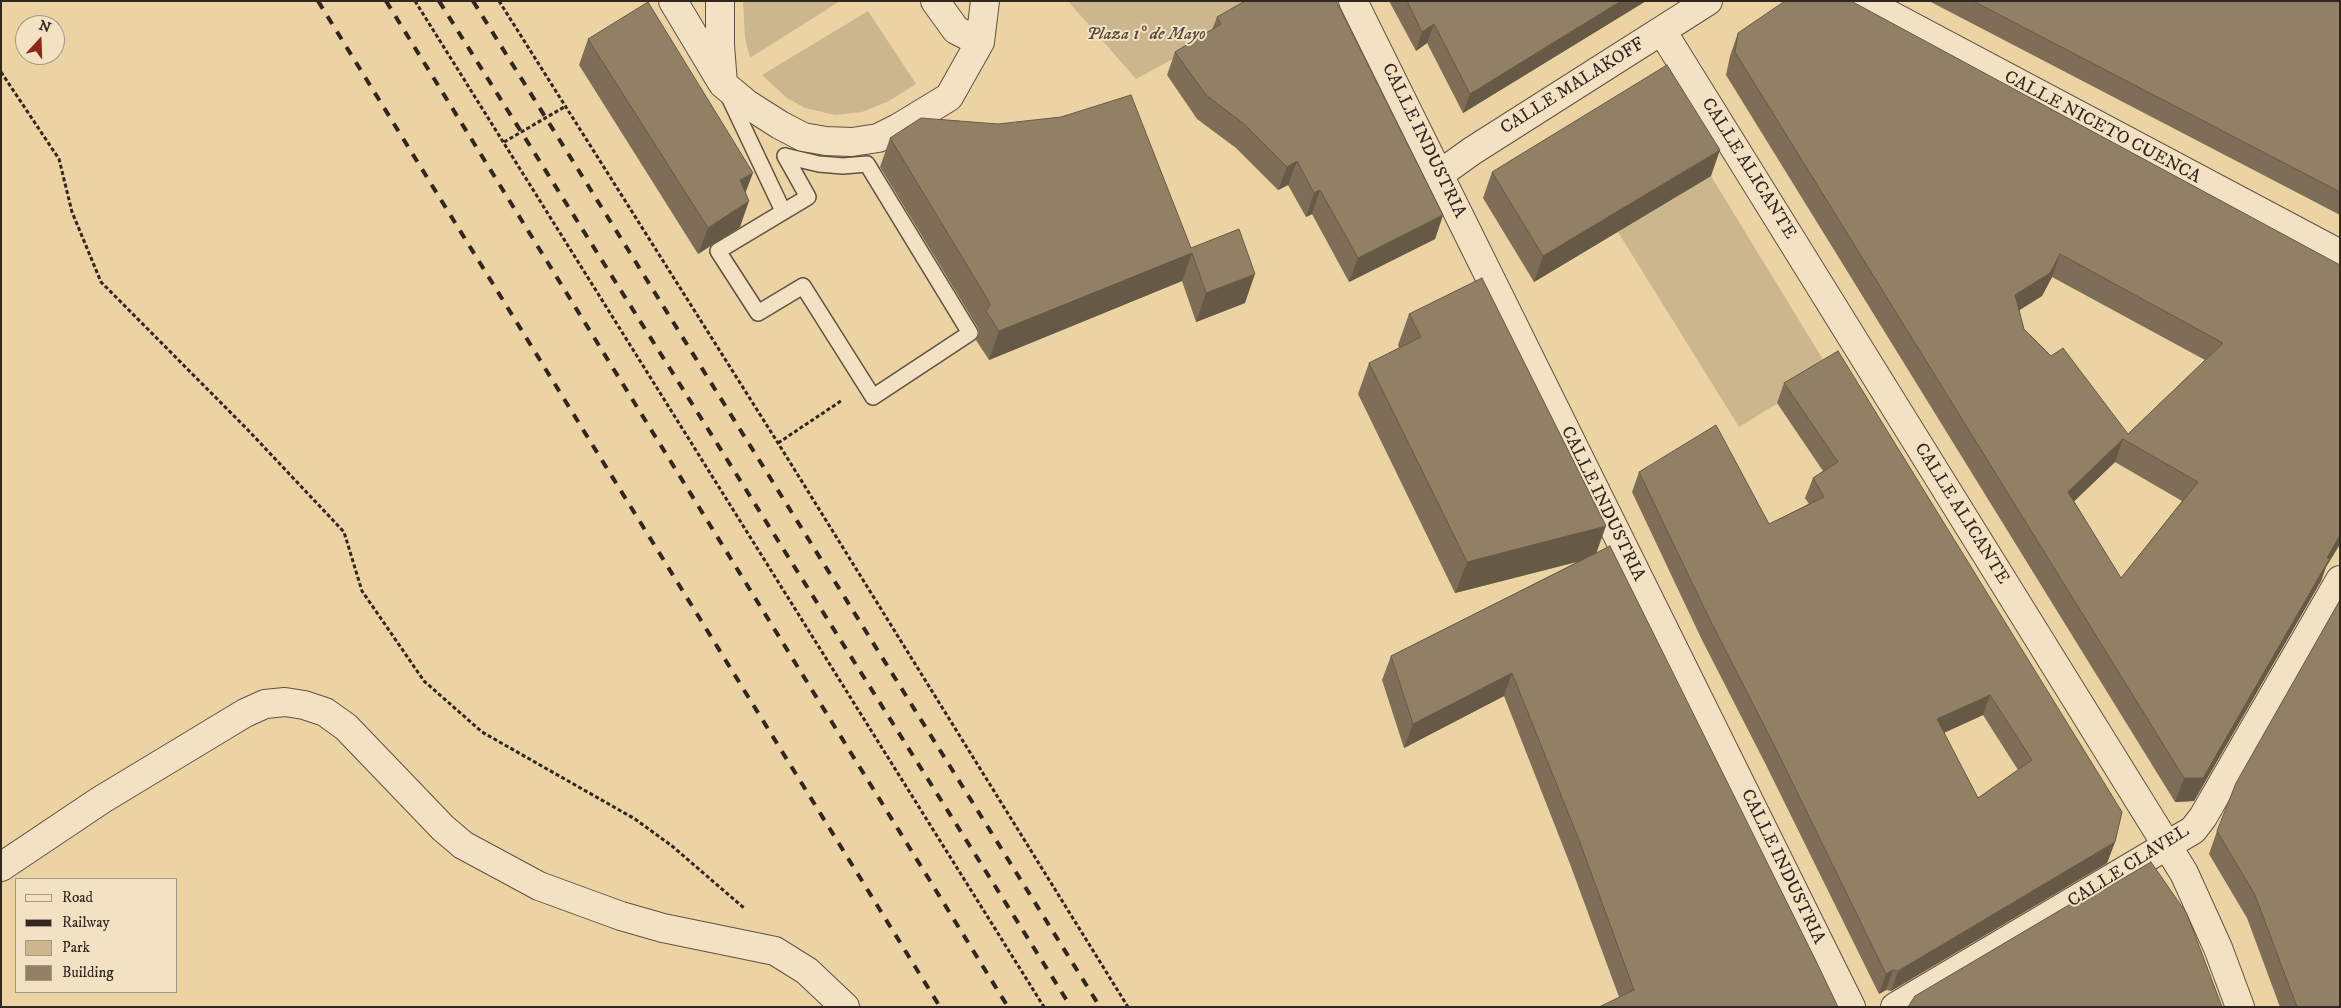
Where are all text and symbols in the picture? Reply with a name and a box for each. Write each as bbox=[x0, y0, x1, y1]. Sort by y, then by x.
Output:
north arrow bbox=[15, 15, 65, 65]
text: N bbox=[36, 16, 53, 37]
park label: Plaza 1º de Mayo bbox=[1086, 24, 1206, 46]
street label: CALLE MALAKOFF bbox=[1497, 34, 1649, 140]
street label: CALLE INDUSTRIA bbox=[1376, 60, 1470, 222]
street label: CALLE NICETO CUENCA bbox=[2000, 67, 2204, 189]
street label: CALLE ALICANTE bbox=[1696, 94, 1800, 244]
street label: CALLE INDUSTRIA bbox=[1555, 423, 1649, 585]
street label: CALLE ALICANTE bbox=[1909, 439, 2013, 589]
street label: CALLE INDUSTRIA bbox=[1735, 786, 1829, 948]
street label: CALLE CLAVEL bbox=[2064, 821, 2194, 913]
legend bbox=[15, 878, 178, 993]
text: Road bbox=[62, 888, 93, 907]
text: Railway bbox=[62, 913, 110, 932]
text: Park bbox=[62, 938, 90, 957]
text: Building bbox=[62, 963, 114, 982]

